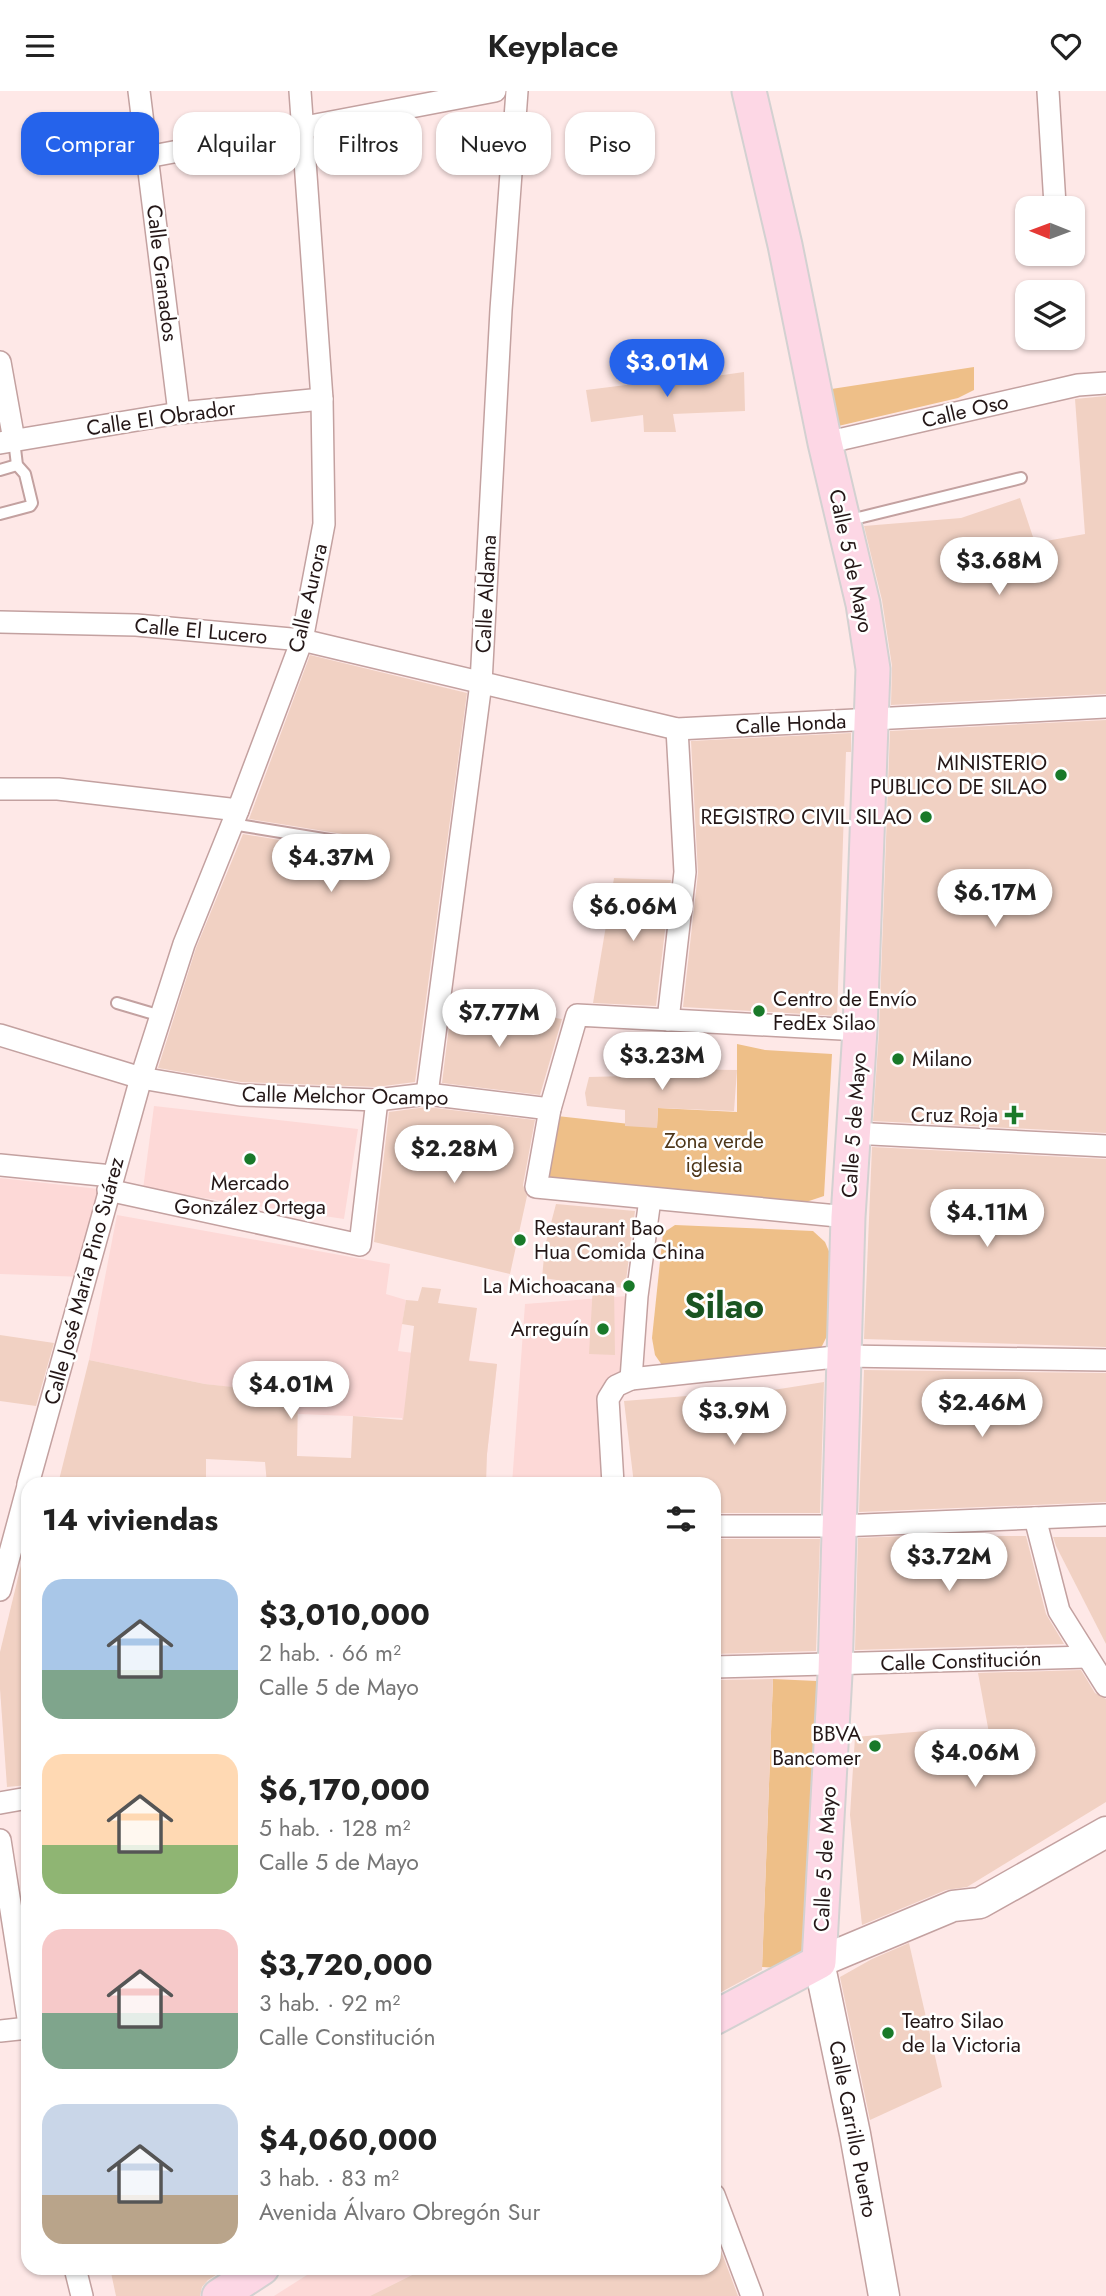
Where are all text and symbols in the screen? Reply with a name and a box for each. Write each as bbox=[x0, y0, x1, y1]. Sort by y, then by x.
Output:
text: Keyplace bbox=[488, 23, 618, 69]
icon: menu bbox=[21, 27, 59, 65]
icon: heart bbox=[1047, 27, 1085, 65]
chip: Comprar bbox=[21, 112, 159, 175]
chip: Alquilar bbox=[173, 112, 300, 175]
chip: Filtros bbox=[314, 112, 422, 175]
chip: Nuevo bbox=[436, 112, 551, 175]
chip: Piso bbox=[565, 112, 655, 175]
north arrow bbox=[1015, 196, 1085, 266]
map controls bbox=[1015, 196, 1085, 350]
street label: Calle Granados bbox=[139, 203, 185, 343]
button: layers bbox=[1015, 280, 1085, 350]
pin: $3.01M bbox=[610, 339, 724, 399]
text: $3.01M bbox=[625, 345, 709, 379]
street label: Calle Oso bbox=[919, 387, 1011, 435]
street label: Calle El Obrador bbox=[84, 393, 238, 443]
street label: Calle 5 de Mayo bbox=[821, 487, 881, 635]
street label: Calle Aldama bbox=[468, 534, 504, 654]
pin: $3.68M bbox=[942, 538, 1056, 597]
street label: Calle Aurora bbox=[281, 540, 335, 656]
text: $3.68M bbox=[956, 543, 1042, 577]
street label: Calle El Lucero bbox=[133, 610, 269, 652]
street label: Calle Honda bbox=[735, 706, 847, 742]
place label: MINISTERIO PUBLICO DE SILAO bbox=[870, 748, 1047, 802]
marker: MINISTERIO PUBLICO DE SILAO bbox=[1053, 767, 1069, 783]
place label: REGISTRO CIVIL SILAO bbox=[701, 802, 912, 832]
marker: REGISTRO CIVIL SILAO bbox=[918, 809, 934, 825]
pin: $4.37M bbox=[274, 835, 388, 894]
text: $4.37M bbox=[288, 840, 374, 874]
pin: $6.17M bbox=[938, 869, 1052, 929]
text: $6.17M bbox=[953, 875, 1037, 909]
pin: $6.06M bbox=[576, 883, 690, 943]
text: $6.06M bbox=[589, 889, 677, 923]
place label: Centro de Envío FedEx Silao bbox=[773, 984, 917, 1038]
pin: $7.77M bbox=[442, 989, 556, 1049]
text: $7.77M bbox=[458, 995, 540, 1029]
marker: Centro de Envío FedEx Silao bbox=[751, 1003, 767, 1019]
pin: $3.23M bbox=[605, 1033, 719, 1092]
text: $3.23M bbox=[619, 1038, 705, 1072]
place label: Milano bbox=[912, 1044, 972, 1074]
street label: Calle 5 de Mayo bbox=[834, 1051, 874, 1199]
marker: Milano bbox=[890, 1051, 906, 1067]
street label: Calle Melchor Ocampo bbox=[242, 1079, 448, 1113]
place label: Cruz Roja bbox=[911, 1100, 998, 1130]
marker: Cruz Roja bbox=[1004, 1105, 1024, 1125]
pin: $2.28M bbox=[397, 1125, 511, 1185]
park label: Zona verde iglesia bbox=[664, 1126, 764, 1180]
text: $2.28M bbox=[411, 1131, 497, 1165]
marker: Mercado González Ortega bbox=[242, 1151, 258, 1167]
street label: Calle José María Pino Suárez bbox=[37, 1154, 132, 1408]
place label: Mercado González Ortega bbox=[174, 1168, 326, 1222]
pin: $4.11M bbox=[930, 1189, 1044, 1249]
text: $4.11M bbox=[946, 1195, 1028, 1229]
place label: Restaurant Bao Hua Comida China bbox=[534, 1213, 705, 1267]
marker: Restaurant Bao Hua Comida China bbox=[512, 1232, 528, 1248]
place label: La Michoacana bbox=[483, 1271, 615, 1301]
marker: La Michoacana bbox=[621, 1278, 637, 1294]
district label: Silao bbox=[684, 1281, 764, 1331]
place label: Arreguín bbox=[511, 1314, 589, 1344]
marker: Arreguín bbox=[595, 1321, 611, 1337]
pin: $4.01M bbox=[234, 1361, 348, 1421]
text: $4.01M bbox=[248, 1367, 334, 1401]
pin: $2.46M bbox=[925, 1379, 1039, 1439]
text: $2.46M bbox=[938, 1385, 1026, 1419]
pin: $3.9M bbox=[685, 1387, 783, 1447]
text: $3.9M bbox=[698, 1393, 770, 1427]
text: 14 viviendas bbox=[42, 1498, 218, 1541]
icon: filters bbox=[662, 1500, 700, 1538]
pin: $3.72M bbox=[892, 1533, 1006, 1593]
text: $3.72M bbox=[906, 1539, 992, 1573]
text: $3,010,000 bbox=[259, 1593, 430, 1636]
icon: home bbox=[98, 1607, 182, 1691]
text: 2 hab. · 66 m² bbox=[259, 1636, 401, 1670]
street label: Calle Constitución bbox=[880, 1643, 1042, 1679]
text: Calle 5 de Mayo bbox=[259, 1670, 419, 1704]
place label: BBVA Bancomer bbox=[772, 1719, 862, 1773]
pin: $4.06M bbox=[918, 1729, 1032, 1789]
text: $4.06M bbox=[931, 1735, 1019, 1769]
marker: BBVA Bancomer bbox=[867, 1738, 883, 1754]
text: $6,170,000 bbox=[259, 1768, 430, 1811]
icon: home bbox=[98, 1782, 182, 1866]
street label: Calle 5 de Mayo bbox=[806, 1785, 844, 1933]
text: 5 hab. · 128 m² bbox=[259, 1811, 410, 1845]
text: Calle 5 de Mayo bbox=[259, 1845, 419, 1879]
text: $3,720,000 bbox=[259, 1943, 433, 1986]
icon: home bbox=[98, 1957, 182, 2041]
text: 3 hab. · 92 m² bbox=[259, 1986, 400, 2020]
place label: Teatro Silao de la Victoria bbox=[902, 2006, 1021, 2060]
text: Calle Constitución bbox=[259, 2020, 436, 2054]
marker: Teatro Silao de la Victoria bbox=[880, 2025, 896, 2041]
street label: Calle Carrillo Puerto bbox=[821, 2038, 885, 2220]
text: $4,060,000 bbox=[259, 2118, 437, 2161]
icon: home bbox=[98, 2132, 182, 2216]
text: 3 hab. · 83 m² bbox=[259, 2161, 399, 2195]
text: Avenida Álvaro Obregón Sur bbox=[259, 2195, 540, 2229]

